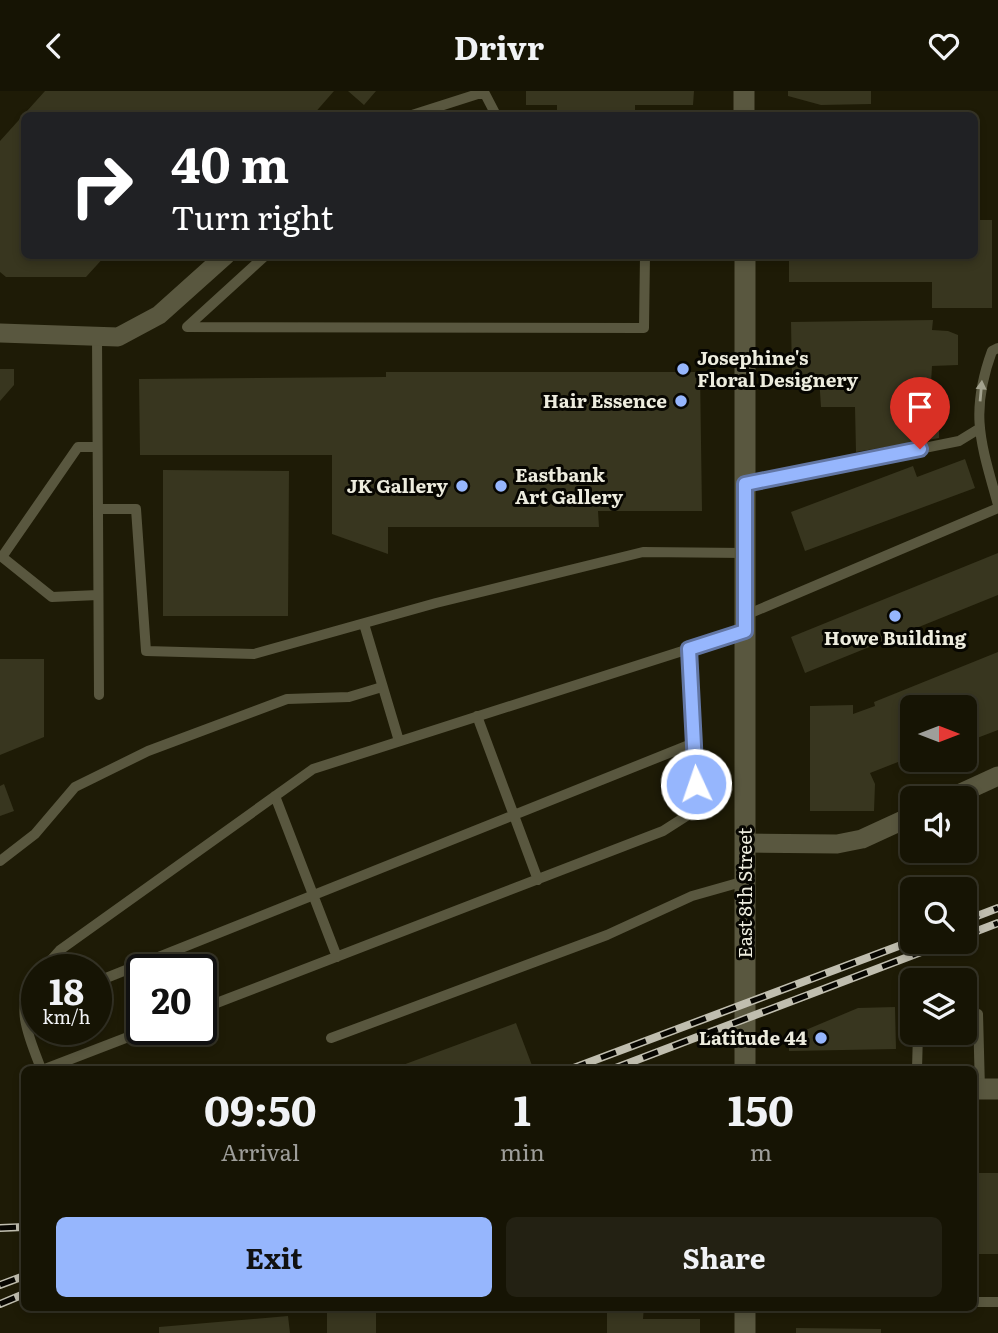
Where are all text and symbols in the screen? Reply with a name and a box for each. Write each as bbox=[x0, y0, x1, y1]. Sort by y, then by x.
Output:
text: Drivr bbox=[454, 22, 544, 70]
icon: back bbox=[35, 27, 73, 65]
icon: heart bbox=[925, 27, 963, 65]
text: 40 m bbox=[171, 125, 289, 198]
icon: right bbox=[56, 140, 147, 231]
text: Turn right bbox=[171, 192, 333, 240]
place label: Josephine's Floral Designery bbox=[697, 343, 859, 393]
marker: Josephine's Floral Designery bbox=[675, 361, 691, 377]
pin bbox=[890, 377, 950, 449]
one-way arrow bbox=[976, 379, 987, 401]
place label: Hair Essence bbox=[543, 386, 667, 414]
icon: arrive bbox=[901, 388, 939, 426]
marker: Hair Essence bbox=[673, 393, 689, 409]
place label: Eastbank Art Gallery bbox=[515, 460, 624, 510]
place label: JK Gallery bbox=[347, 471, 448, 499]
marker: JK Gallery bbox=[454, 478, 470, 494]
marker: Eastbank Art Gallery bbox=[493, 478, 509, 494]
marker: Howe Building bbox=[887, 608, 903, 624]
place label: Howe Building bbox=[824, 623, 967, 651]
north arrow bbox=[900, 695, 976, 772]
map controls bbox=[900, 695, 977, 1045]
position arrow bbox=[659, 747, 733, 821]
button: sound bbox=[900, 786, 977, 863]
street label: East 8th Street bbox=[730, 827, 758, 958]
button: search bbox=[900, 877, 977, 954]
speed limit sign: 20 bbox=[126, 954, 217, 1045]
text: 18 bbox=[49, 964, 84, 1016]
button: layers bbox=[900, 968, 977, 1045]
text: km/h bbox=[43, 1003, 90, 1030]
place label: Latitude 44 bbox=[699, 1023, 808, 1051]
marker: Latitude 44 bbox=[813, 1030, 829, 1046]
text: 09:50 bbox=[204, 1077, 317, 1139]
text: 1 bbox=[514, 1077, 531, 1139]
text: 150 bbox=[728, 1077, 794, 1139]
text: Arrival bbox=[221, 1134, 300, 1168]
text: min bbox=[500, 1134, 545, 1168]
text: m bbox=[750, 1134, 772, 1168]
button: Exit bbox=[56, 1217, 492, 1297]
button: Share bbox=[506, 1217, 942, 1297]

